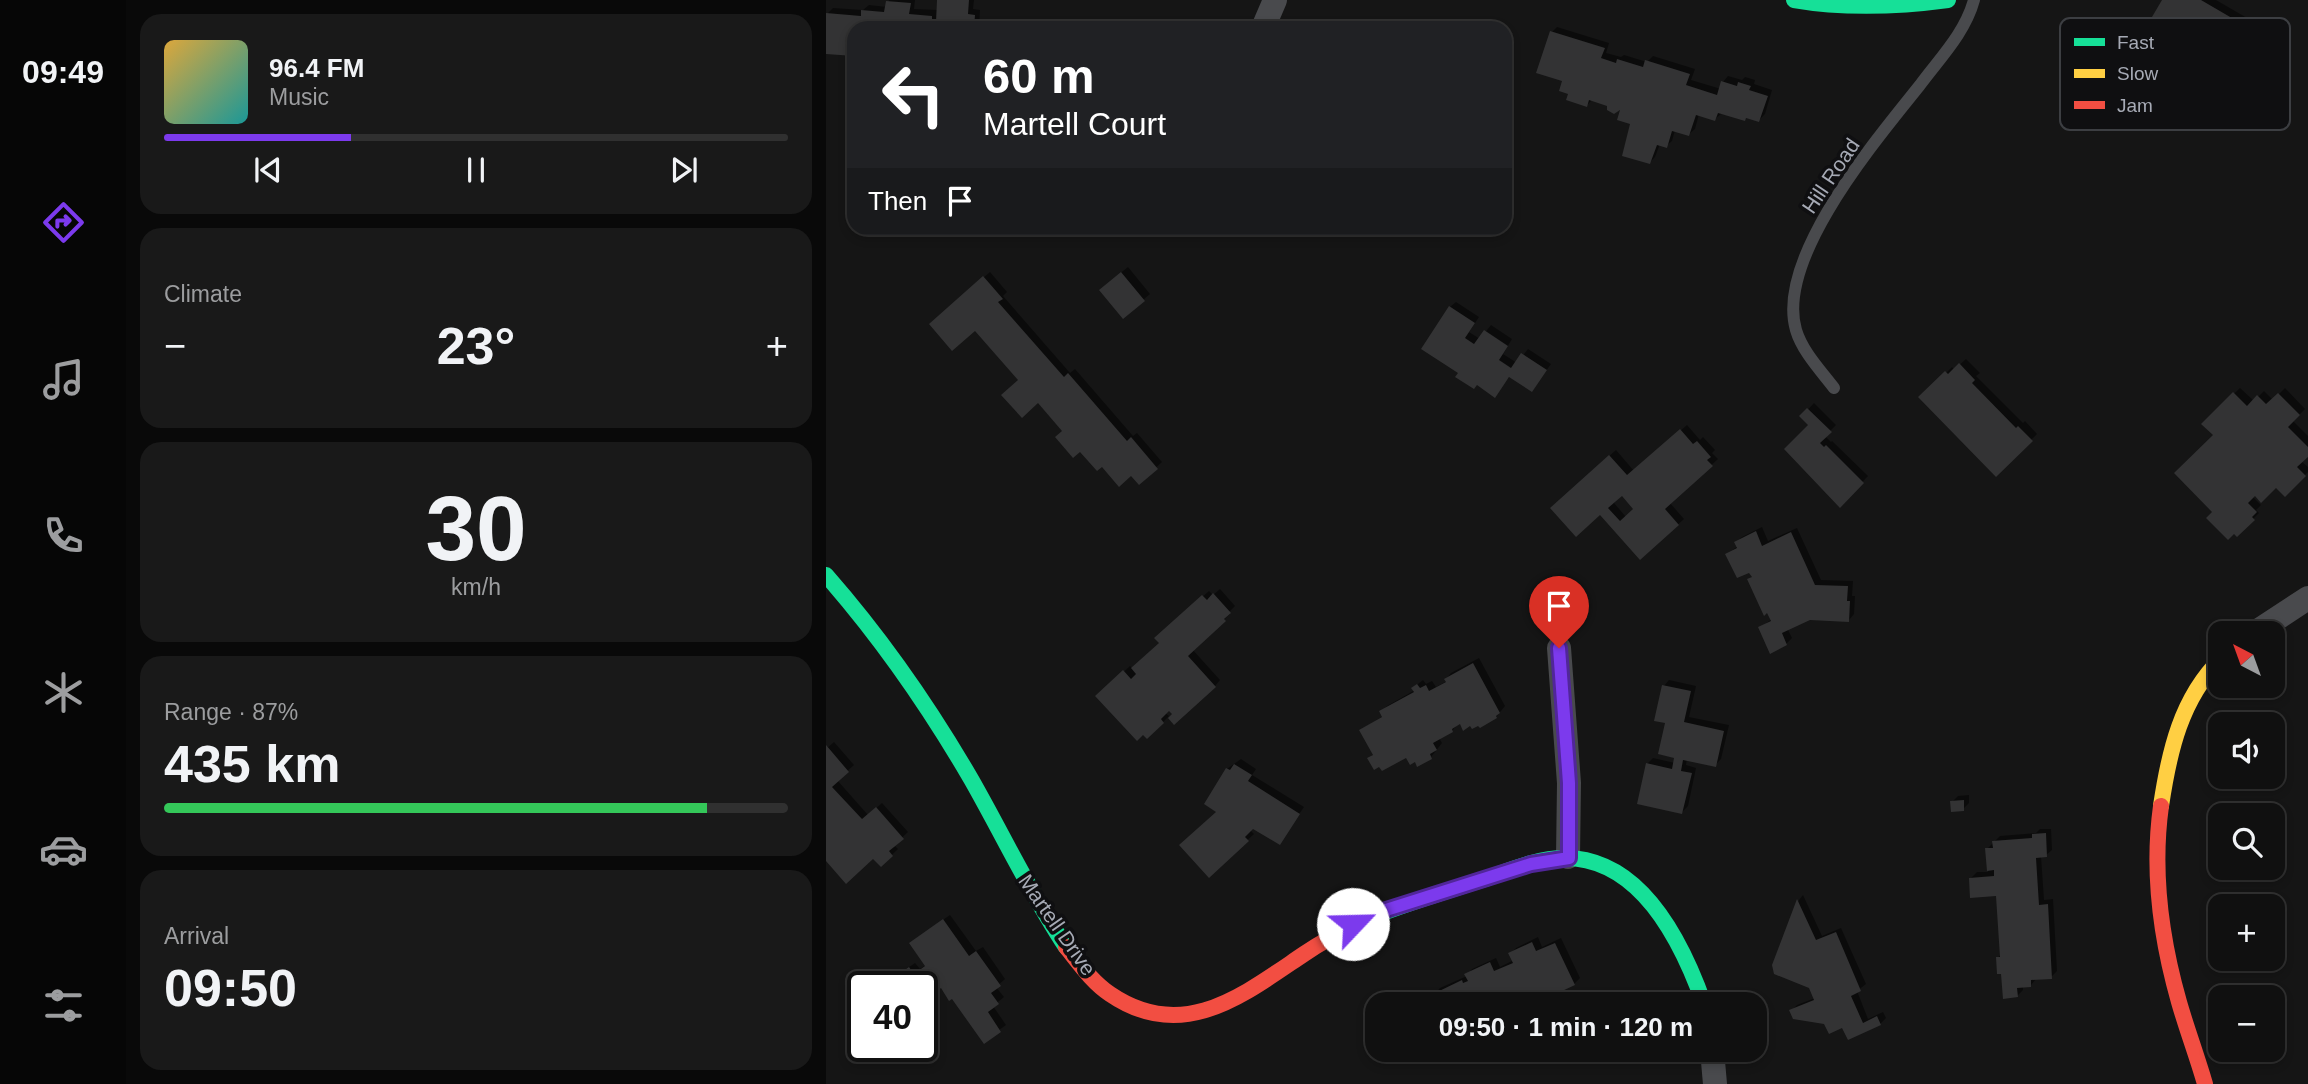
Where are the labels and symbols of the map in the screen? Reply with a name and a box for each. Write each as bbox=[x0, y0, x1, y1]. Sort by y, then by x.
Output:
legend bbox=[2060, 18, 2290, 130]
text: Fast bbox=[2117, 32, 2155, 53]
text: Slow bbox=[2117, 63, 2158, 84]
text: Jam bbox=[2117, 95, 2153, 116]
street label: Hill Road bbox=[1797, 134, 1864, 217]
pin bbox=[1529, 576, 1589, 648]
north arrow bbox=[2208, 621, 2286, 698]
street label: Martell Drive bbox=[1014, 870, 1101, 980]
position arrow bbox=[1316, 887, 1390, 961]
speed limit sign: 40 bbox=[847, 971, 938, 1062]

